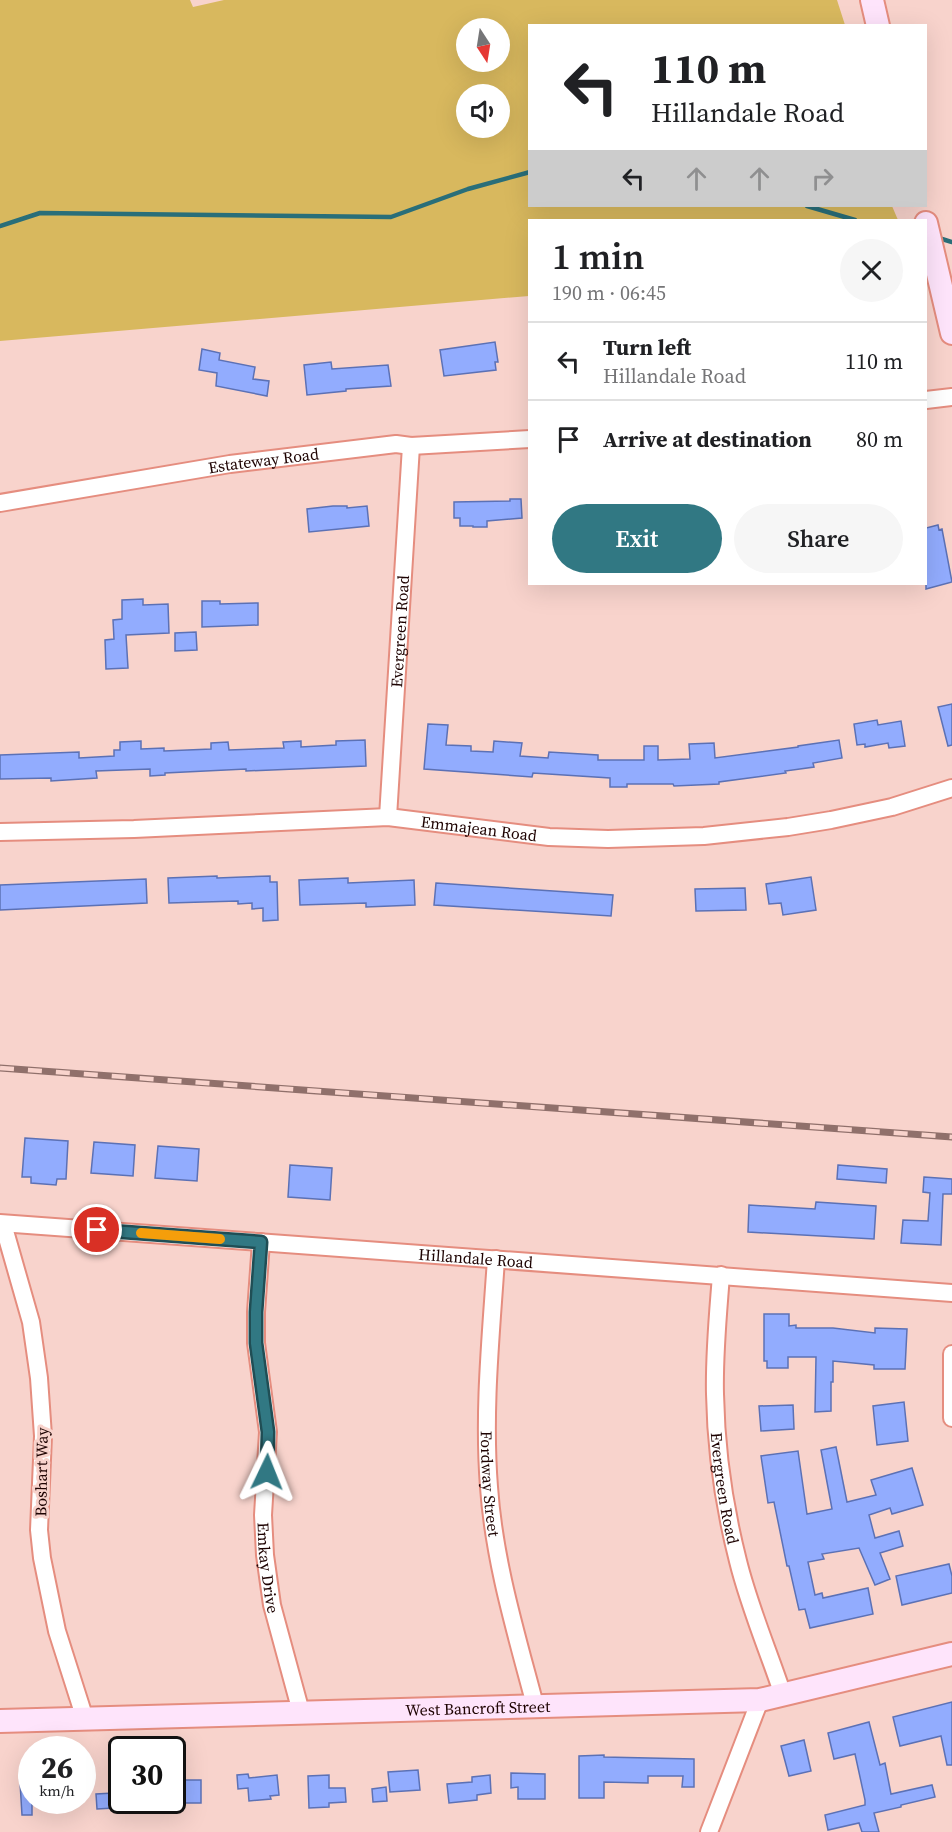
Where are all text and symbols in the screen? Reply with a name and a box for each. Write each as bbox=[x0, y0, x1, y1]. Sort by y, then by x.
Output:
north arrow bbox=[456, 18, 510, 72]
map controls bbox=[456, 18, 510, 138]
text: 110 m bbox=[651, 39, 766, 97]
icon: left bbox=[552, 48, 630, 126]
button: sound bbox=[456, 84, 510, 138]
text: Hillandale Road bbox=[651, 94, 844, 131]
icon: left bbox=[617, 162, 650, 195]
icon: ahead bbox=[680, 162, 713, 195]
icon: ahead bbox=[743, 162, 776, 195]
icon: right bbox=[806, 162, 839, 195]
text: 1 min bbox=[552, 232, 644, 281]
button: close bbox=[840, 239, 903, 302]
text: 190 m · 06:45 bbox=[552, 279, 666, 307]
text: Turn left bbox=[603, 332, 691, 362]
icon: left bbox=[552, 345, 585, 378]
text: 110 m bbox=[845, 346, 903, 376]
text: Hillandale Road bbox=[603, 362, 746, 390]
icon: arrive bbox=[552, 423, 585, 456]
text: Arrive at destination bbox=[603, 424, 812, 454]
text: 80 m bbox=[856, 424, 903, 454]
street label: Estateway Road bbox=[206, 442, 320, 479]
button: Exit bbox=[552, 504, 722, 573]
button: Share bbox=[734, 504, 903, 573]
street label: Evergreen Road bbox=[385, 574, 414, 688]
street label: Emmajean Road bbox=[420, 810, 538, 846]
pin bbox=[71, 1204, 122, 1255]
icon: arrive bbox=[80, 1213, 113, 1246]
street label: Hillandale Road bbox=[418, 1243, 534, 1273]
street label: Boshart Way bbox=[29, 1426, 53, 1517]
street label: Fordway Street bbox=[476, 1431, 506, 1539]
street label: Evergreen Road bbox=[706, 1431, 745, 1546]
position arrow bbox=[235, 1440, 299, 1504]
street label: Emkay Drive bbox=[252, 1522, 285, 1616]
street label: West Bancroft Street bbox=[405, 1695, 551, 1721]
speed limit sign: 30 bbox=[108, 1736, 186, 1814]
text: 26 bbox=[41, 1747, 73, 1788]
text: km/h bbox=[39, 1780, 75, 1801]

